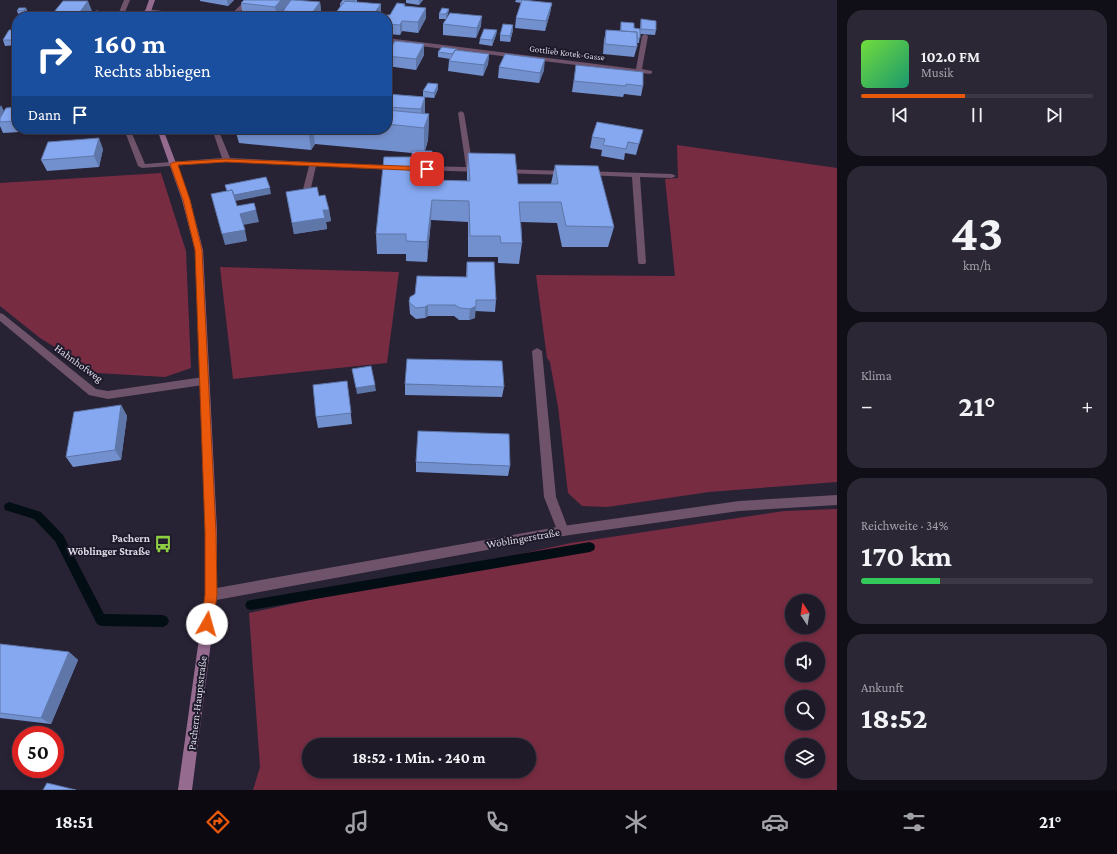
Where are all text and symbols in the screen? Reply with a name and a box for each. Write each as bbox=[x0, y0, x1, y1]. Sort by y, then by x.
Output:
icon: right bbox=[28, 28, 80, 80]
text: 160 m bbox=[94, 28, 166, 59]
street label: Gottlieb Kotek-Gasse bbox=[529, 43, 605, 63]
text: 102.0 FM bbox=[921, 49, 980, 65]
text: Rechts abbiegen bbox=[94, 61, 211, 81]
text: Musik bbox=[921, 65, 953, 80]
icon: arrive bbox=[69, 104, 91, 126]
icon: previous bbox=[889, 104, 911, 126]
icon: pause bbox=[966, 104, 988, 126]
icon: next bbox=[1043, 104, 1065, 126]
text: Dann bbox=[28, 107, 61, 123]
pin bbox=[410, 152, 444, 186]
icon: arrive bbox=[416, 158, 438, 180]
text: 43 bbox=[951, 203, 1003, 261]
text: km/h bbox=[963, 258, 991, 273]
street label: Hahnhofweg bbox=[52, 341, 106, 386]
text: Klima bbox=[861, 368, 892, 383]
text: 21° bbox=[958, 389, 996, 422]
text: − bbox=[861, 393, 873, 418]
text: + bbox=[1081, 393, 1093, 418]
text: Reichweite · 34% bbox=[861, 518, 948, 533]
street label: Wöblingerstraße bbox=[485, 526, 561, 551]
place label: Pachern Wöblinger Straße bbox=[67, 532, 151, 557]
bus stop icon: Pachern Wöblinger Straße bbox=[153, 534, 173, 554]
text: 170 km bbox=[861, 539, 952, 572]
north arrow bbox=[785, 594, 825, 634]
map controls bbox=[785, 594, 825, 778]
position arrow bbox=[186, 603, 228, 645]
button: sound bbox=[785, 642, 825, 682]
street label: Pachern-Hauptstraße bbox=[185, 655, 210, 751]
text: Ankunft bbox=[861, 680, 904, 695]
button: search bbox=[785, 690, 825, 730]
text: 18:52 bbox=[861, 701, 928, 734]
speed limit sign: 50 bbox=[12, 726, 64, 778]
button: layers bbox=[785, 738, 825, 778]
text: 18:52 · 1 Min. · 240 m bbox=[353, 750, 485, 766]
icon: directions bbox=[204, 808, 232, 836]
icon: music bbox=[343, 808, 371, 836]
icon: phone bbox=[483, 808, 511, 836]
icon: climate bbox=[622, 808, 650, 836]
icon: car bbox=[761, 808, 789, 836]
icon: filters bbox=[900, 808, 928, 836]
text: 18:51 bbox=[56, 812, 93, 832]
text: 21° bbox=[1039, 812, 1061, 832]

